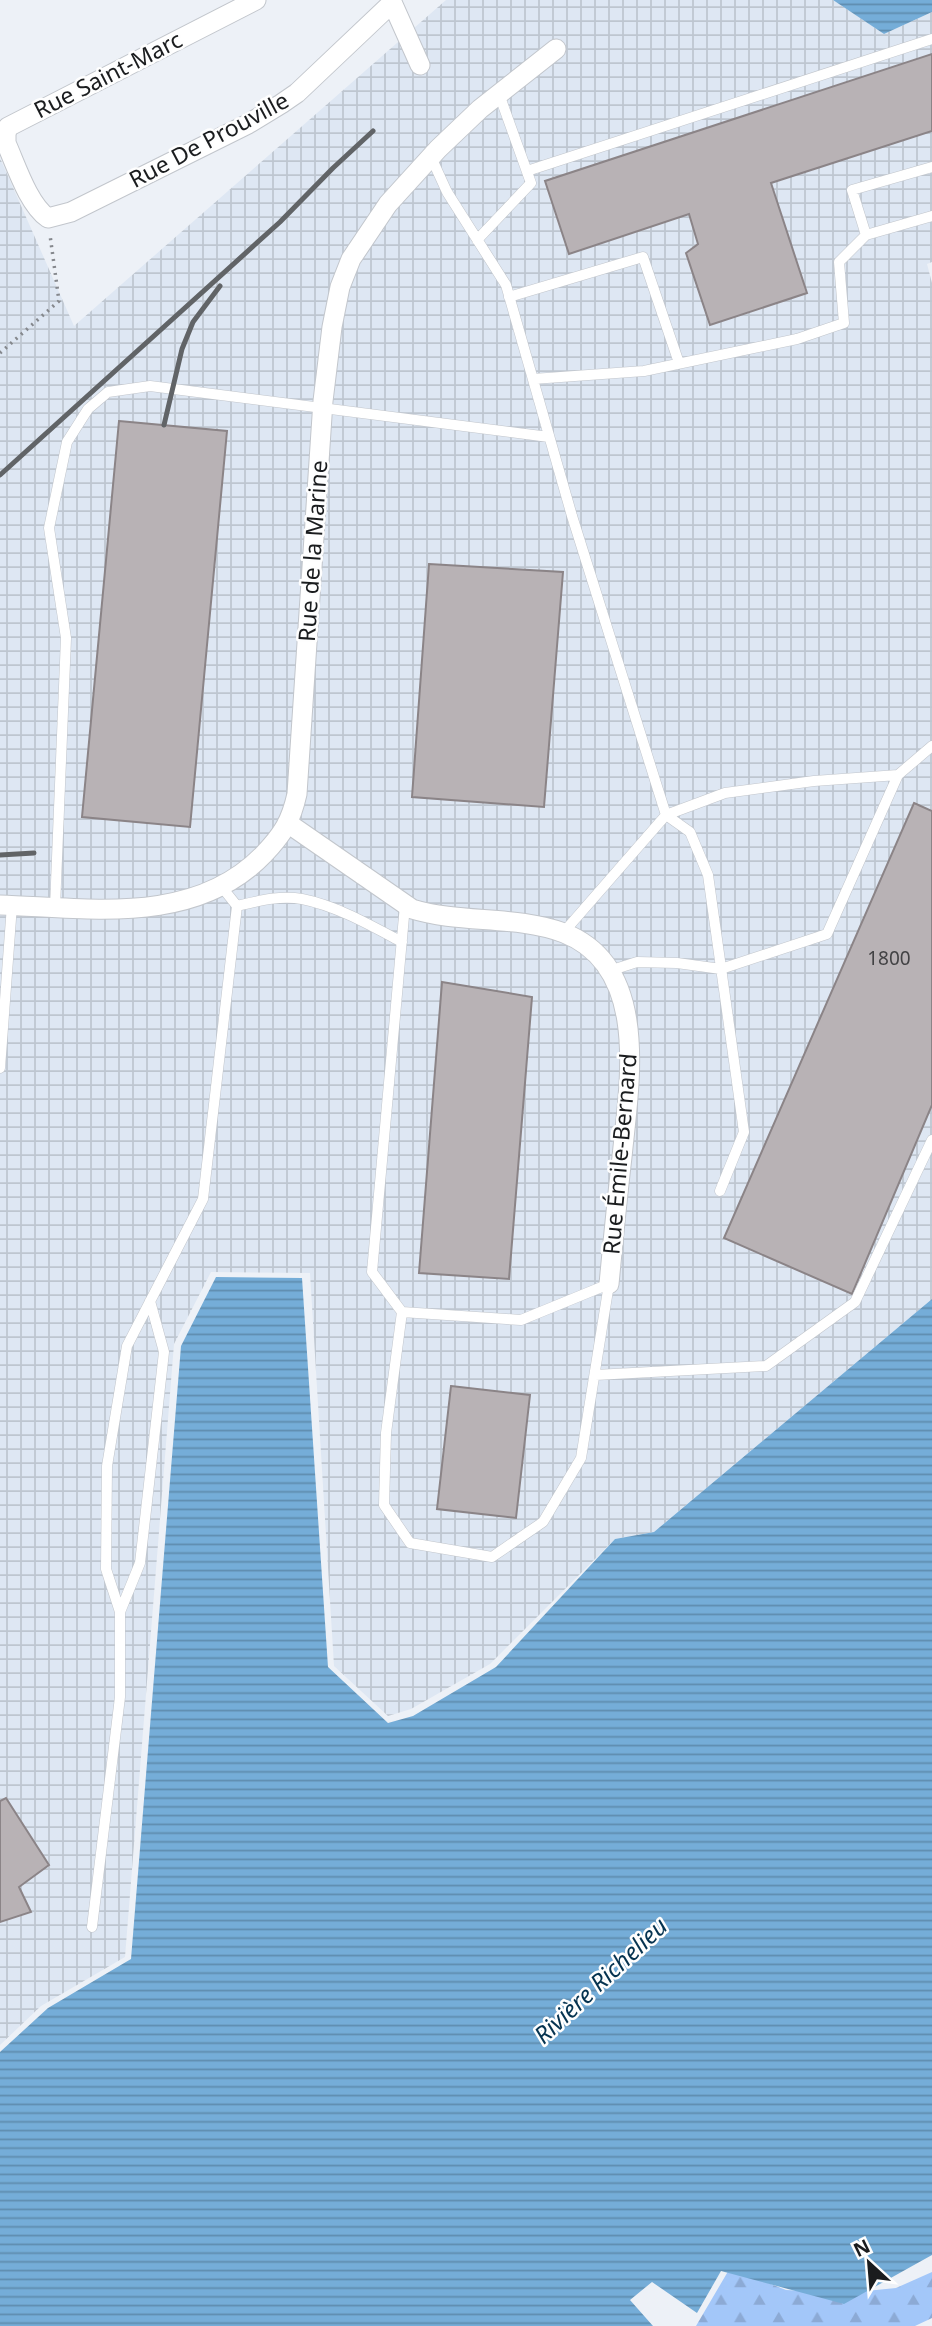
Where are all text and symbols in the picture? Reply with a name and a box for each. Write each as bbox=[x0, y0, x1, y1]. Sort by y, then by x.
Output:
street label: Rue Saint-Marc bbox=[28, 23, 187, 125]
street label: Rue De Prouville bbox=[123, 83, 294, 195]
street label: Rue de la Marine bbox=[290, 459, 334, 643]
house number: 1800 bbox=[867, 945, 911, 971]
street label: Rue Émile-Bernard bbox=[594, 1052, 644, 1256]
water label: Rivière Richelieu bbox=[526, 1909, 674, 2050]
north arrow bbox=[834, 2228, 904, 2298]
text: N bbox=[849, 2233, 874, 2263]

